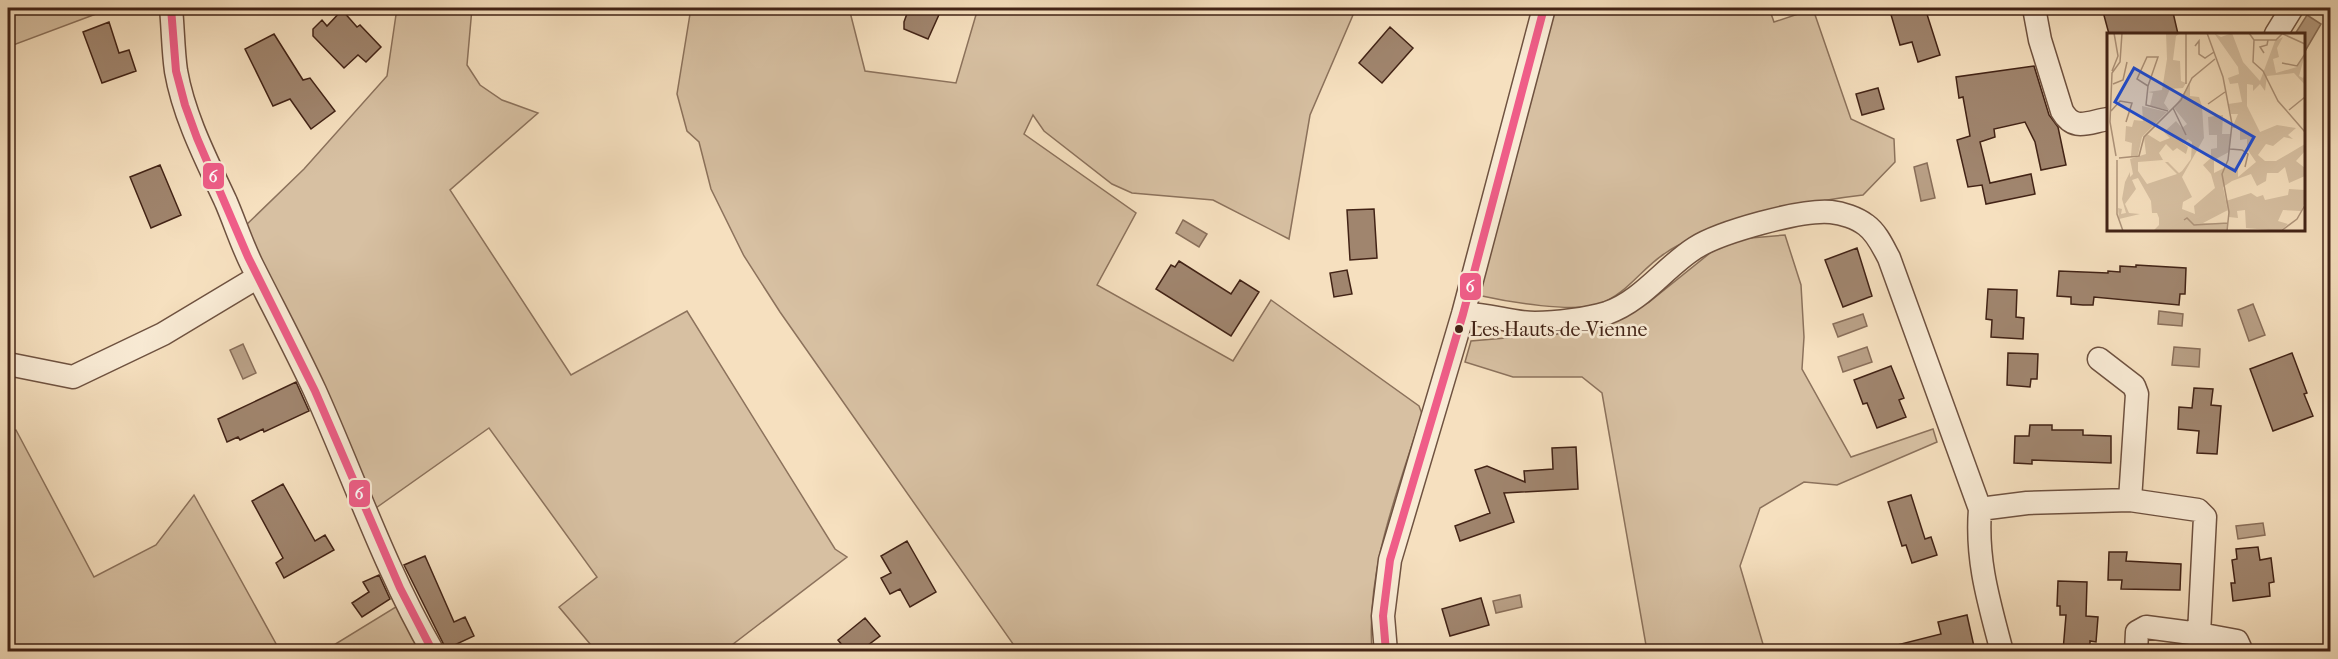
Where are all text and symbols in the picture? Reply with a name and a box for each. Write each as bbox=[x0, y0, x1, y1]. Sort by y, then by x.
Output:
inset map bbox=[2107, 33, 2305, 231]
line badge: 6 bbox=[202, 162, 225, 190]
text: 6 bbox=[209, 167, 218, 186]
line badge: 6 bbox=[1459, 272, 1482, 301]
text: 6 bbox=[1466, 277, 1475, 296]
place label: Les Hauts-de-Vienne bbox=[1470, 318, 1647, 341]
marker: Les Hauts-de-Vienne bbox=[1453, 323, 1465, 335]
line badge: 6 bbox=[348, 479, 371, 508]
text: 6 bbox=[355, 484, 364, 503]

